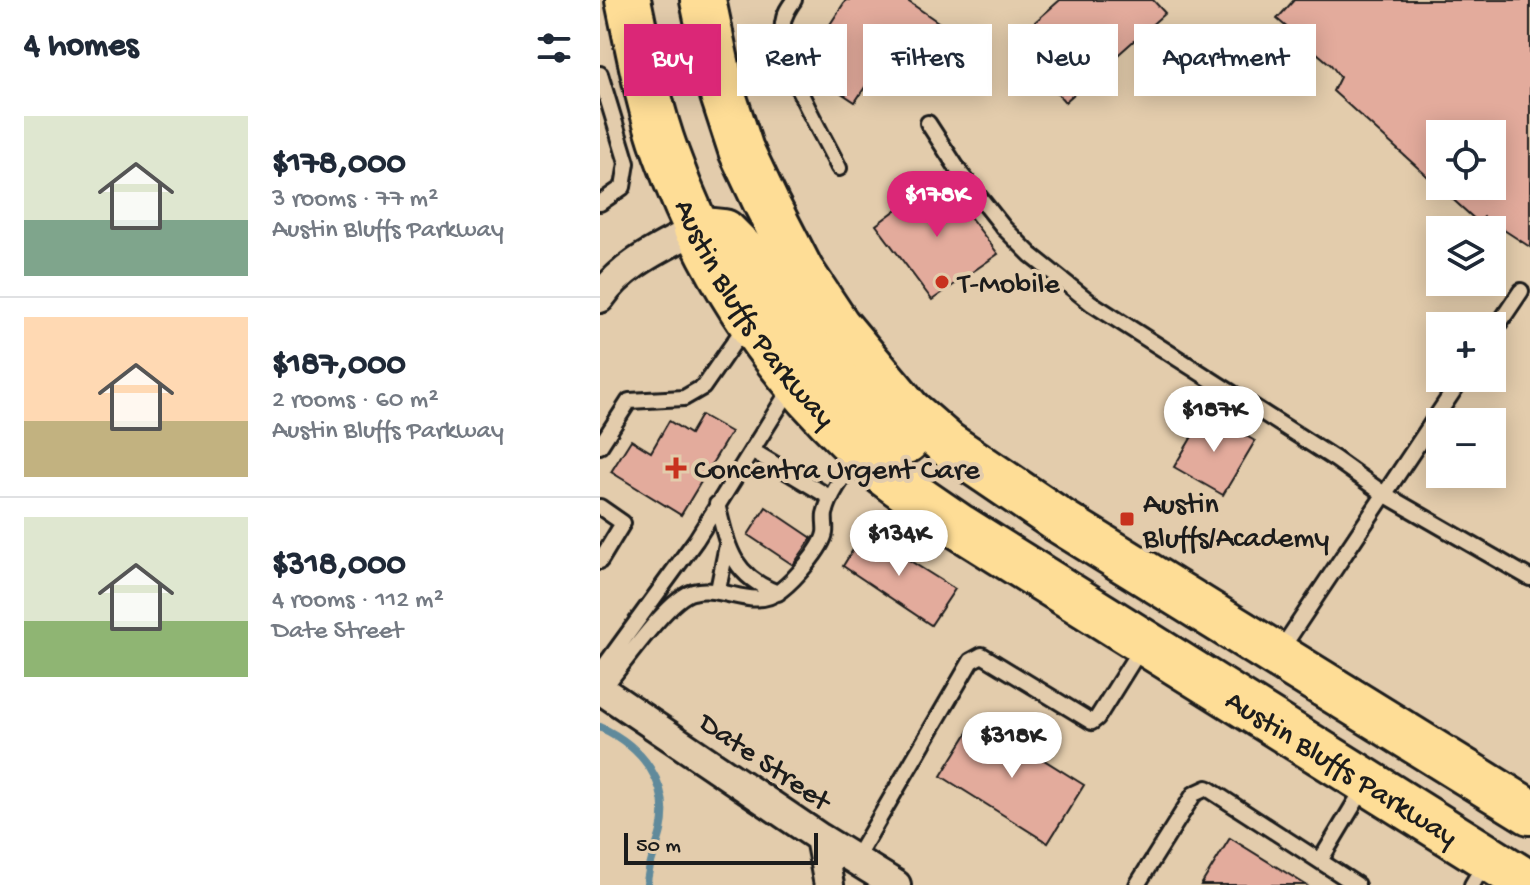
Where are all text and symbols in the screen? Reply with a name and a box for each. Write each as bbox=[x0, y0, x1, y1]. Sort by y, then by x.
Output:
chip: Buy bbox=[624, 24, 721, 96]
chip: Rent bbox=[737, 24, 847, 96]
chip: Filters bbox=[863, 24, 992, 96]
chip: New bbox=[1008, 24, 1118, 96]
chip: Apartment bbox=[1134, 24, 1316, 96]
icon: filters bbox=[532, 26, 576, 70]
text: 4 homes bbox=[24, 28, 138, 68]
map controls bbox=[1426, 120, 1506, 488]
button: locate bbox=[1426, 120, 1506, 200]
text: $178,000 bbox=[272, 145, 406, 185]
icon: home bbox=[88, 148, 184, 244]
pin: $178K bbox=[881, 171, 993, 239]
text: $178K bbox=[905, 181, 969, 212]
text: 3 rooms · 77 m² bbox=[272, 185, 438, 216]
street label: Austin Bluffs Parkway bbox=[664, 195, 841, 437]
text: Austin Bluffs Parkway bbox=[272, 216, 504, 247]
button: layers bbox=[1426, 216, 1506, 296]
place label: T-Mobile bbox=[956, 269, 1060, 304]
marker: T-Mobile bbox=[933, 273, 951, 291]
button: + bbox=[1426, 312, 1506, 392]
text: $187,000 bbox=[272, 346, 406, 386]
icon: home bbox=[88, 349, 184, 445]
text: 2 rooms · 60 m² bbox=[272, 386, 438, 417]
pin: $187K bbox=[1158, 386, 1270, 454]
text: $187K bbox=[1182, 396, 1246, 427]
button: − bbox=[1426, 408, 1506, 488]
text: Austin Bluffs Parkway bbox=[272, 417, 504, 448]
place label: Concentra Urgent Care bbox=[694, 455, 980, 490]
marker: Concentra Urgent Care bbox=[665, 457, 687, 479]
place label: Austin Bluffs/Academy bbox=[1142, 489, 1330, 558]
pin: $134K bbox=[843, 510, 955, 578]
marker: Austin Bluffs/Academy bbox=[1118, 510, 1136, 528]
text: $134K bbox=[868, 520, 930, 551]
text: $318,000 bbox=[272, 546, 406, 586]
icon: home bbox=[88, 549, 184, 645]
text: 4 rooms · 112 m² bbox=[272, 586, 444, 617]
text: Date Street bbox=[272, 617, 403, 648]
street label: Austin Bluffs Parkway bbox=[1218, 685, 1463, 856]
street label: Date Street bbox=[689, 706, 838, 822]
pin: $318K bbox=[956, 712, 1068, 780]
text: $318K bbox=[980, 722, 1044, 753]
scale bar bbox=[624, 829, 818, 865]
text: 50 m bbox=[636, 834, 681, 860]

